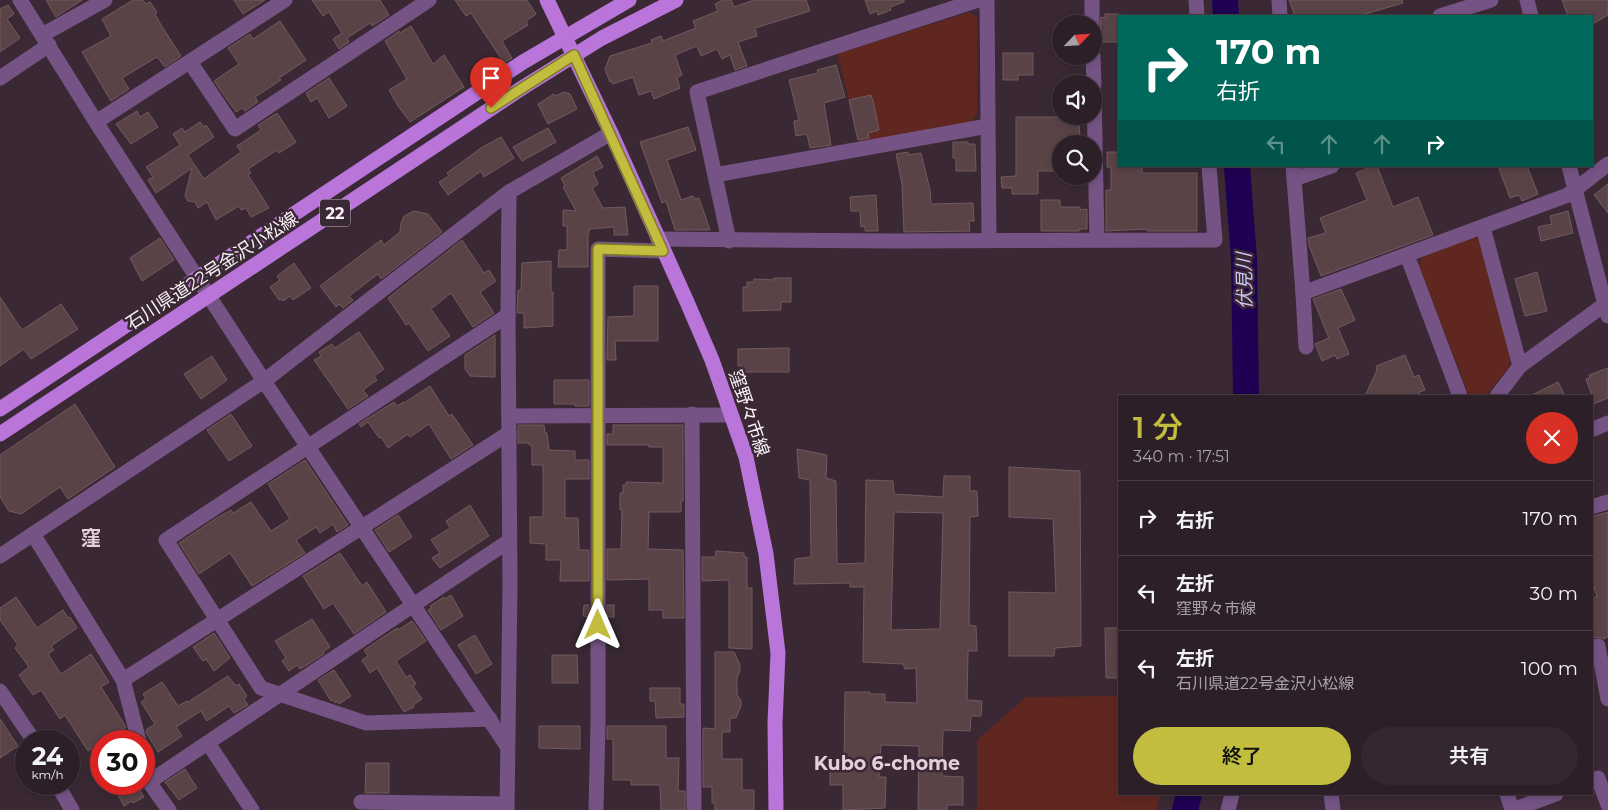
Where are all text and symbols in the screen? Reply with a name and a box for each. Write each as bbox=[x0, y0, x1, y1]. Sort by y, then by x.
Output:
north arrow bbox=[1052, 15, 1102, 65]
map controls bbox=[1052, 15, 1102, 185]
text: 170 m bbox=[1216, 30, 1321, 73]
icon: right bbox=[1133, 35, 1198, 100]
pin bbox=[470, 57, 512, 108]
icon: arrive bbox=[477, 64, 505, 92]
button: sound bbox=[1052, 75, 1102, 125]
text: 右折 bbox=[1216, 78, 1260, 105]
icon: left bbox=[1262, 130, 1290, 158]
icon: ahead bbox=[1315, 130, 1343, 158]
icon: ahead bbox=[1368, 130, 1396, 158]
icon: right bbox=[1421, 130, 1449, 158]
button: search bbox=[1052, 135, 1102, 185]
road number: 22 bbox=[320, 200, 350, 227]
street label: 石川県道22号金沢小松線 bbox=[122, 207, 302, 335]
water label: 伏見川 bbox=[1232, 250, 1256, 310]
street label: 窪野々市線 bbox=[724, 367, 774, 459]
text: 1 分 bbox=[1133, 409, 1183, 446]
button: close bbox=[1526, 412, 1578, 464]
text: 340 m · 17:51 bbox=[1133, 447, 1230, 466]
icon: right bbox=[1133, 504, 1161, 532]
text: 170 m bbox=[1523, 507, 1578, 530]
text: 右折 bbox=[1176, 509, 1214, 532]
district label: 窪 bbox=[81, 526, 101, 550]
text: 左折 bbox=[1176, 572, 1214, 595]
icon: left bbox=[1133, 579, 1161, 607]
text: 30 m bbox=[1530, 582, 1578, 605]
position arrow bbox=[571, 598, 623, 650]
text: 窪野々市線 bbox=[1176, 599, 1256, 618]
text: 左折 bbox=[1176, 647, 1214, 670]
icon: left bbox=[1133, 654, 1161, 682]
text: 100 m bbox=[1521, 657, 1578, 680]
text: 石川県道22号金沢小松線 bbox=[1176, 674, 1354, 693]
button: 終了 bbox=[1133, 727, 1351, 785]
button: 共有 bbox=[1361, 727, 1578, 785]
speed limit sign: 30 bbox=[90, 730, 155, 795]
text: 24 bbox=[32, 741, 63, 771]
district label: Kubo 6-chome bbox=[814, 752, 960, 775]
text: km/h bbox=[31, 767, 64, 782]

